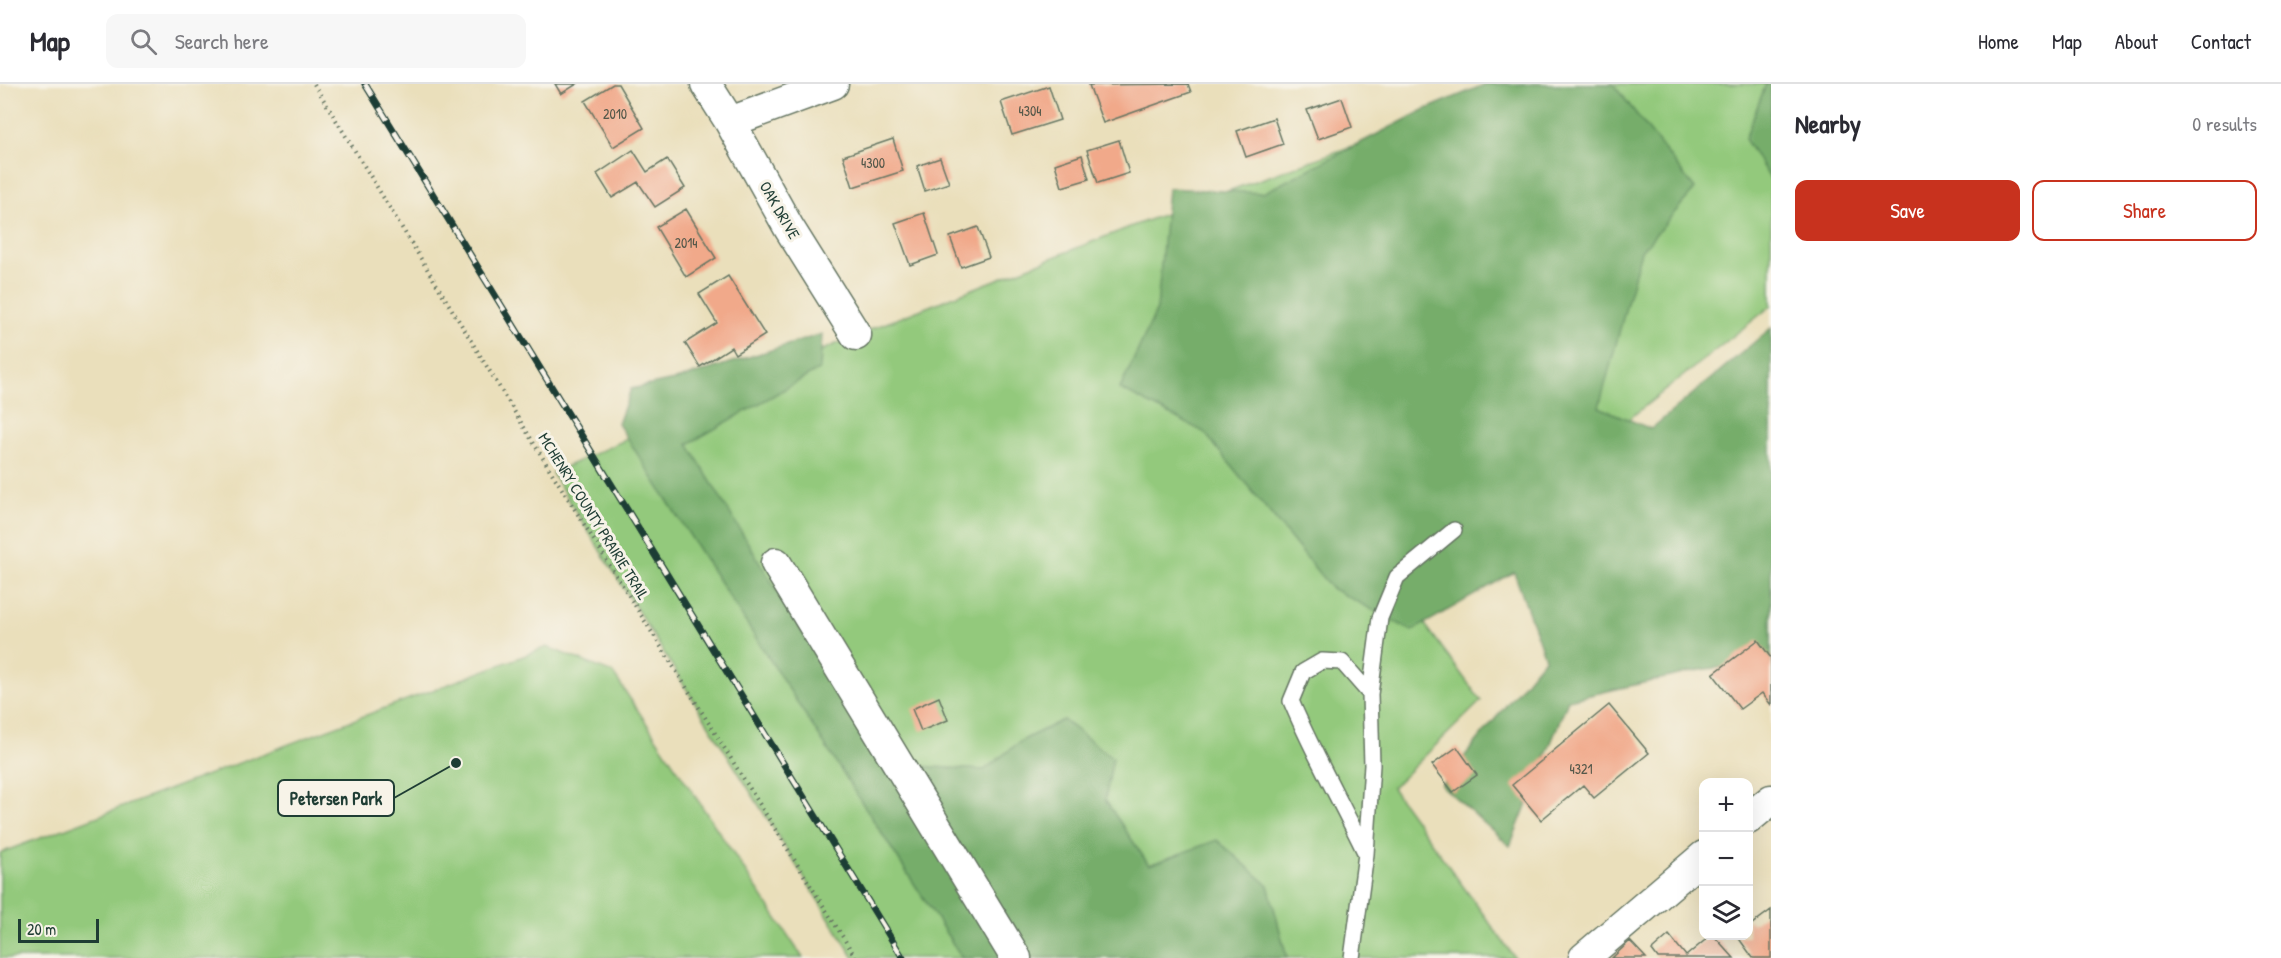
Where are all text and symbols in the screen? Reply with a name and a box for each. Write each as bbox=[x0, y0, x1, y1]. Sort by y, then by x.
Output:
search box bbox=[106, 14, 526, 68]
text: Map bbox=[30, 22, 70, 60]
icon: search bbox=[127, 25, 160, 58]
text: Search here bbox=[175, 26, 269, 56]
text: Home bbox=[1978, 27, 2019, 56]
text: Map bbox=[2052, 27, 2082, 56]
text: About bbox=[2115, 27, 2158, 56]
text: Contact bbox=[2191, 27, 2251, 56]
house number: 4304 bbox=[1018, 101, 1042, 120]
house number: 2010 bbox=[603, 104, 627, 123]
text: Nearby bbox=[1795, 106, 1861, 141]
text: 0 results bbox=[2192, 110, 2257, 137]
house number: 4300 bbox=[861, 153, 885, 172]
street label: OAK DRIVE bbox=[755, 177, 805, 243]
button: Save bbox=[1795, 180, 2020, 241]
button: Share bbox=[2032, 180, 2257, 241]
house number: 2014 bbox=[674, 233, 698, 252]
street label: MCHENRY COUNTY PRAIRIE TRAIL bbox=[533, 428, 655, 604]
house number: 4321 bbox=[1569, 759, 1593, 778]
map controls bbox=[1699, 778, 1753, 940]
button: + bbox=[1699, 778, 1753, 832]
callout: Petersen Park bbox=[278, 780, 394, 816]
text: Petersen Park bbox=[290, 786, 383, 811]
button: − bbox=[1699, 832, 1753, 886]
button: layers bbox=[1699, 886, 1753, 940]
scale bar bbox=[18, 916, 99, 944]
text: 20 m bbox=[27, 918, 56, 940]

